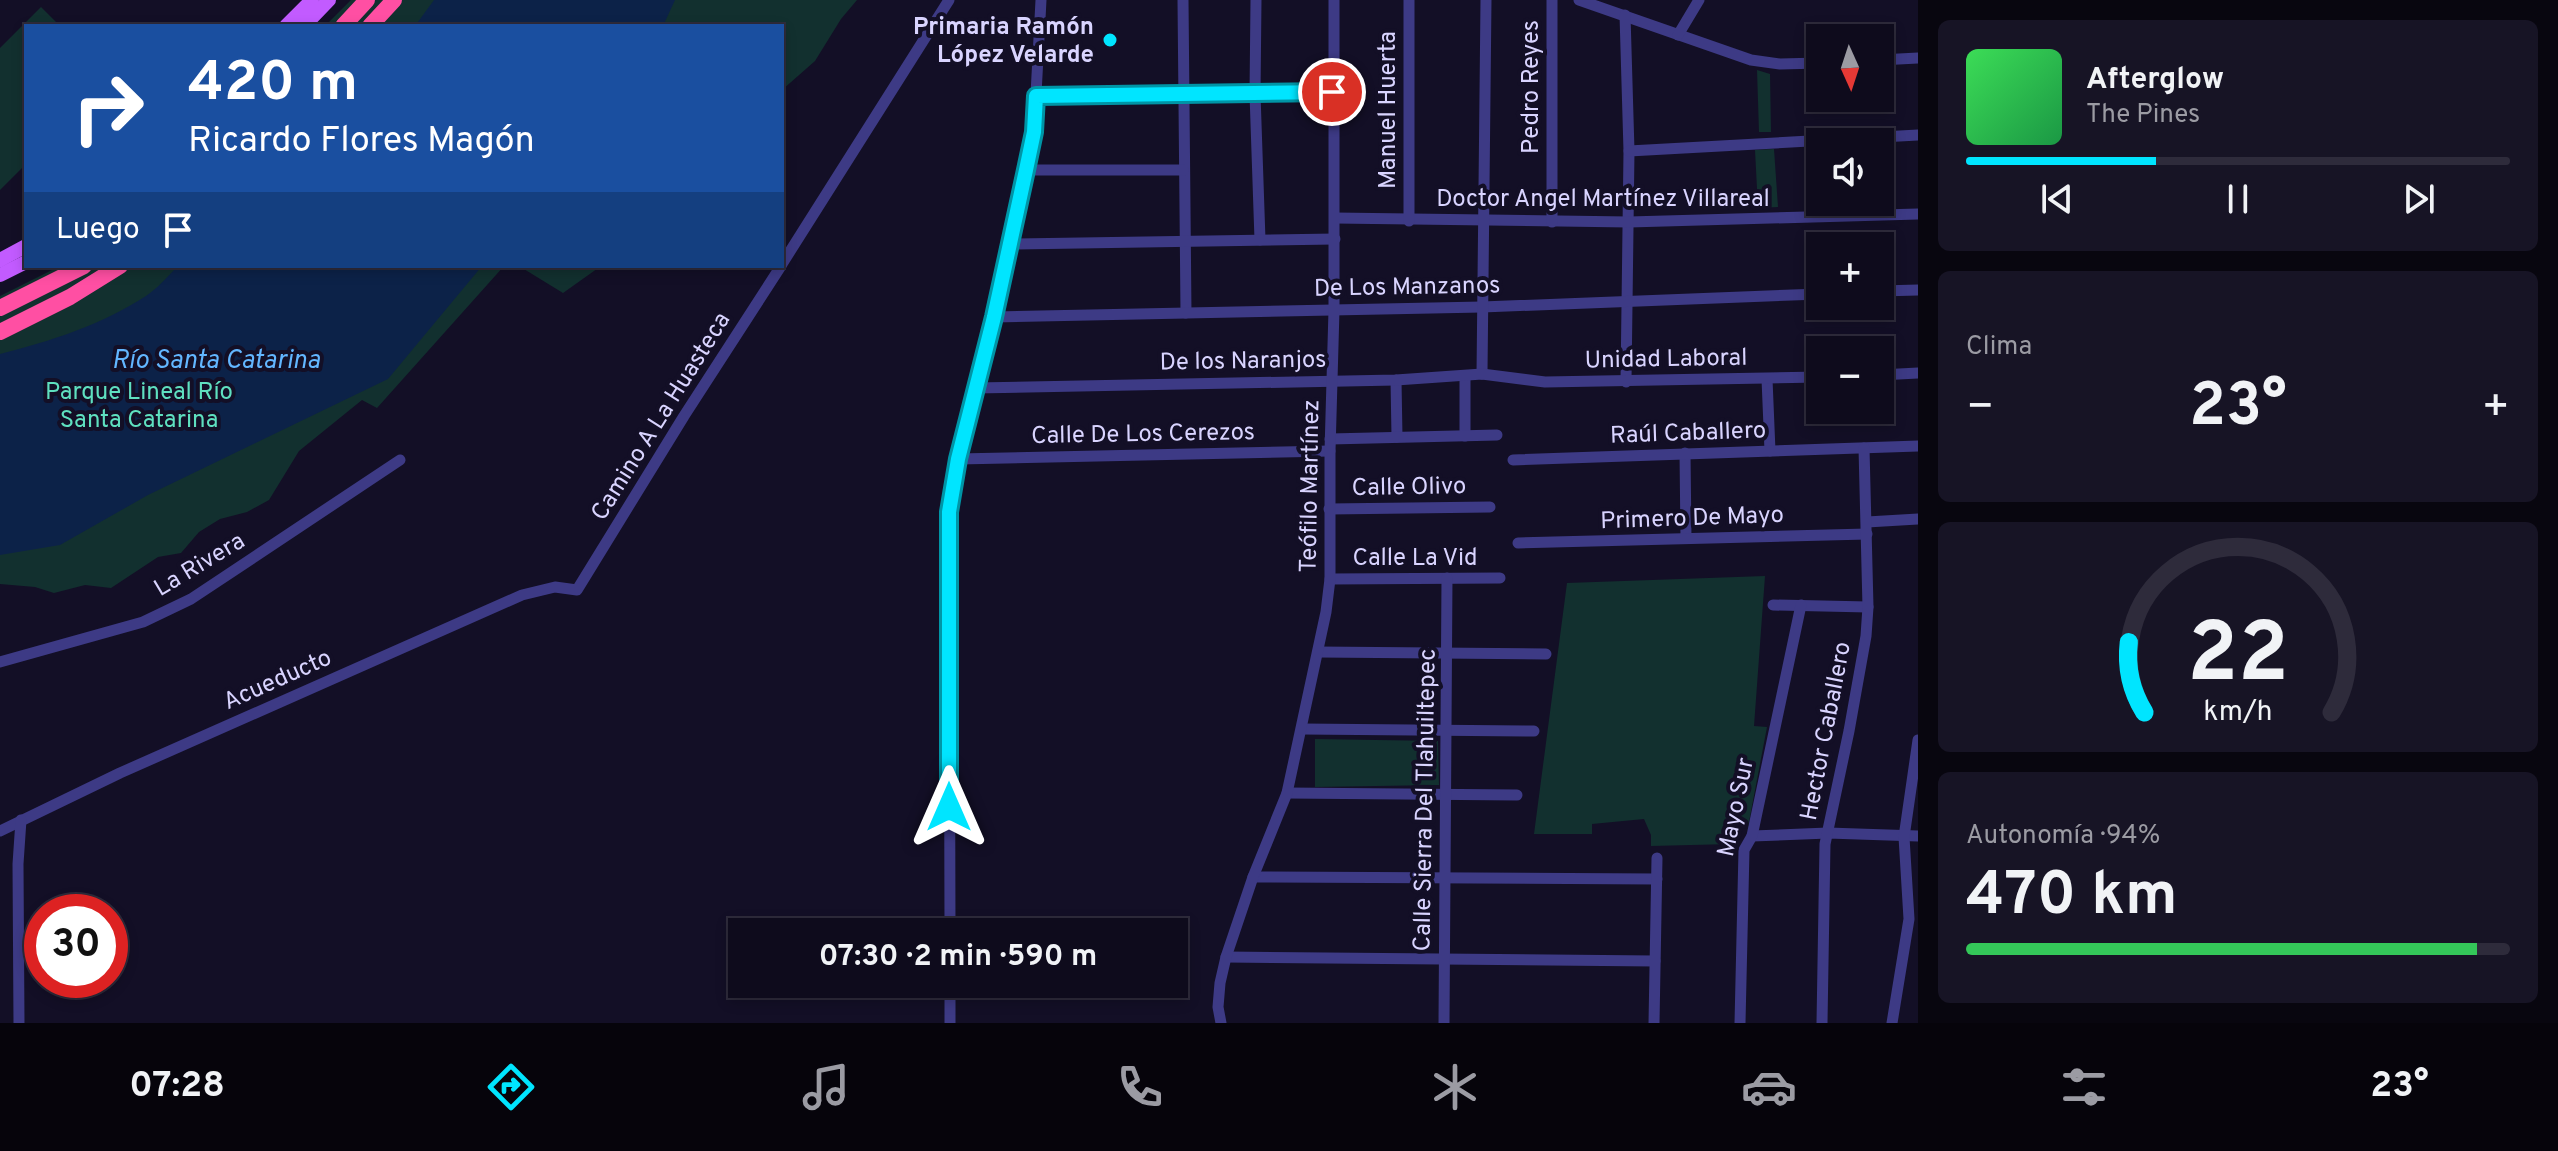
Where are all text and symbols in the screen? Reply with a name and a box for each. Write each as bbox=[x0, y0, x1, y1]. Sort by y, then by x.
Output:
place label: Primaria Ramón López Velarde bbox=[913, 13, 1094, 71]
street label: Pedro Reyes bbox=[1517, 20, 1547, 154]
north arrow bbox=[1806, 24, 1894, 112]
map controls bbox=[1806, 24, 1894, 424]
marker: Primaria Ramón López Velarde bbox=[1101, 31, 1119, 49]
street label: Manuel Huerta bbox=[1374, 31, 1404, 189]
text: 420 m bbox=[188, 50, 358, 120]
icon: right bbox=[56, 56, 160, 160]
pin bbox=[1298, 58, 1366, 126]
text: Afterglow bbox=[2086, 62, 2224, 99]
icon: arrive bbox=[1310, 70, 1354, 114]
text: The Pines bbox=[2086, 99, 2200, 132]
text: Ricardo Flores Magón bbox=[188, 119, 535, 165]
button: sound bbox=[1806, 128, 1894, 216]
icon: previous bbox=[2035, 177, 2079, 221]
icon: pause bbox=[2216, 177, 2260, 221]
icon: next bbox=[2397, 177, 2441, 221]
street label: Doctor Angel Martínez Villareal bbox=[1436, 185, 1770, 215]
icon: arrive bbox=[156, 208, 200, 252]
text: Luego bbox=[56, 212, 140, 249]
button: + bbox=[1806, 232, 1894, 320]
street label: De Los Manzanos bbox=[1314, 271, 1501, 305]
street label: Camino A La Huasteca bbox=[585, 307, 738, 527]
text: Clima bbox=[1966, 331, 2032, 364]
button: − bbox=[1806, 336, 1894, 424]
street label: Unidad Laboral bbox=[1584, 344, 1748, 376]
water label: Río Santa Catarina bbox=[112, 345, 321, 378]
street label: De los Naranjos bbox=[1159, 346, 1327, 378]
text: 23° bbox=[2189, 371, 2287, 447]
park label: Parque Lineal Río Santa Catarina bbox=[45, 378, 233, 436]
text: − bbox=[1966, 381, 1994, 437]
text: + bbox=[2482, 381, 2510, 437]
street label: Teófilo Martínez bbox=[1294, 399, 1328, 573]
street label: Raúl Caballero bbox=[1609, 416, 1767, 452]
street label: Calle De Los Cerezos bbox=[1031, 418, 1255, 452]
street label: Calle Olivo bbox=[1351, 472, 1467, 504]
street label: Primero De Mayo bbox=[1600, 501, 1784, 537]
street label: La Rivera bbox=[149, 527, 251, 604]
street label: Calle La Vid bbox=[1352, 544, 1478, 574]
text: 22 bbox=[2187, 605, 2289, 710]
street label: Hector Caballero bbox=[1795, 639, 1859, 823]
street label: Acueducto bbox=[219, 644, 337, 718]
street label: Calle Sierra Del Tlahuiltepec bbox=[1408, 648, 1444, 952]
text: km/h bbox=[2203, 695, 2273, 731]
street label: Mayo Sur bbox=[1712, 755, 1762, 860]
position arrow bbox=[907, 765, 991, 849]
text: Autonomía · 94% bbox=[1966, 820, 2160, 853]
text: 470 km bbox=[1966, 860, 2178, 936]
speed limit sign: 30 bbox=[24, 894, 128, 998]
text: 07:30 · 2 min · 590 m bbox=[819, 939, 1097, 976]
icon: directions bbox=[483, 1059, 539, 1115]
icon: music bbox=[798, 1059, 854, 1115]
icon: phone bbox=[1112, 1059, 1168, 1115]
icon: climate bbox=[1427, 1059, 1483, 1115]
icon: car bbox=[1741, 1059, 1797, 1115]
icon: filters bbox=[2056, 1059, 2112, 1115]
text: 07:28 bbox=[129, 1064, 225, 1110]
text: 23° bbox=[2370, 1064, 2429, 1110]

